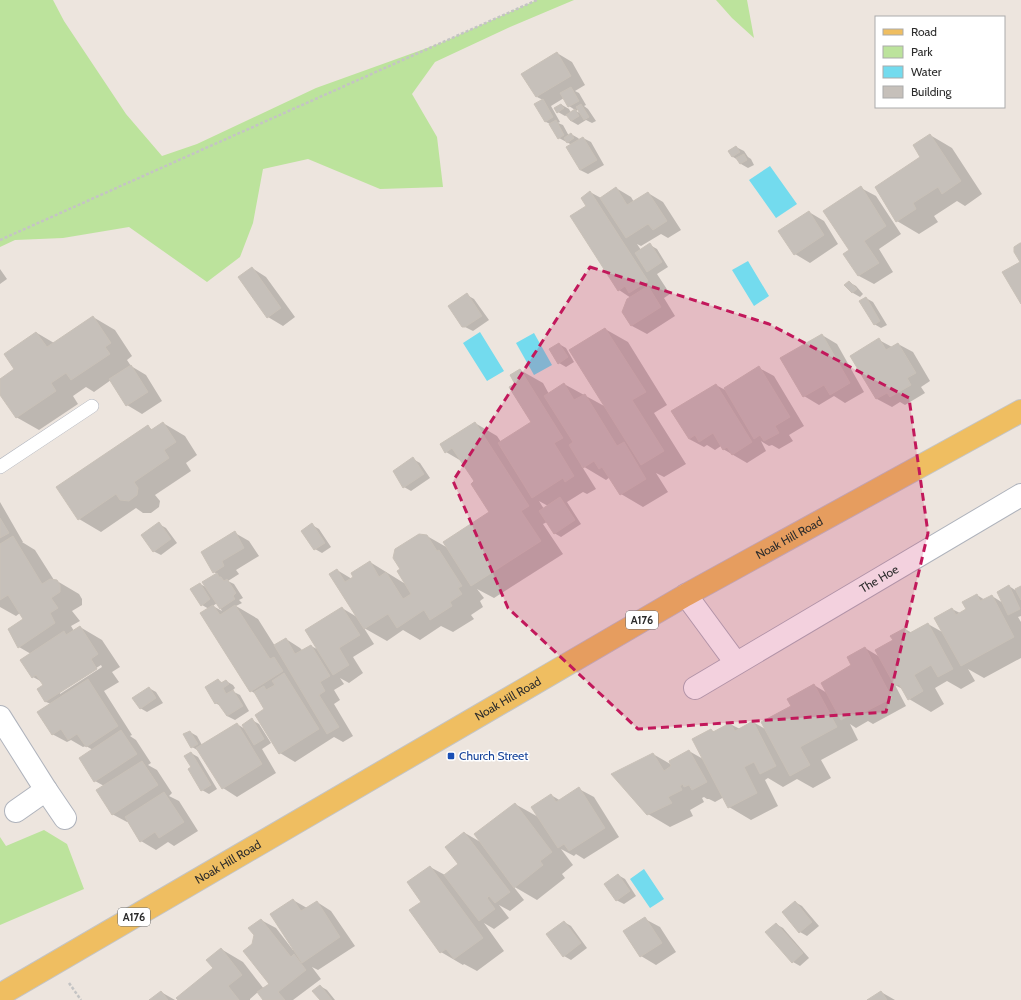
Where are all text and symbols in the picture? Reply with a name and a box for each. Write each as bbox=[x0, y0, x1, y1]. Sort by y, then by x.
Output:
legend bbox=[875, 16, 1005, 108]
text: Road bbox=[911, 24, 937, 39]
text: Park bbox=[911, 44, 933, 59]
text: Water bbox=[911, 64, 942, 79]
text: Building bbox=[911, 84, 953, 99]
street label: Noak Hill Road bbox=[753, 513, 825, 562]
street label: The Hoe bbox=[857, 561, 901, 596]
road number: A176 bbox=[626, 611, 658, 629]
street label: Noak Hill Road bbox=[472, 673, 543, 724]
place label: Church Street bbox=[459, 748, 528, 763]
marker: Church Street bbox=[446, 751, 456, 761]
street label: Noak Hill Road bbox=[192, 836, 264, 887]
road number: A176 bbox=[118, 908, 150, 926]

